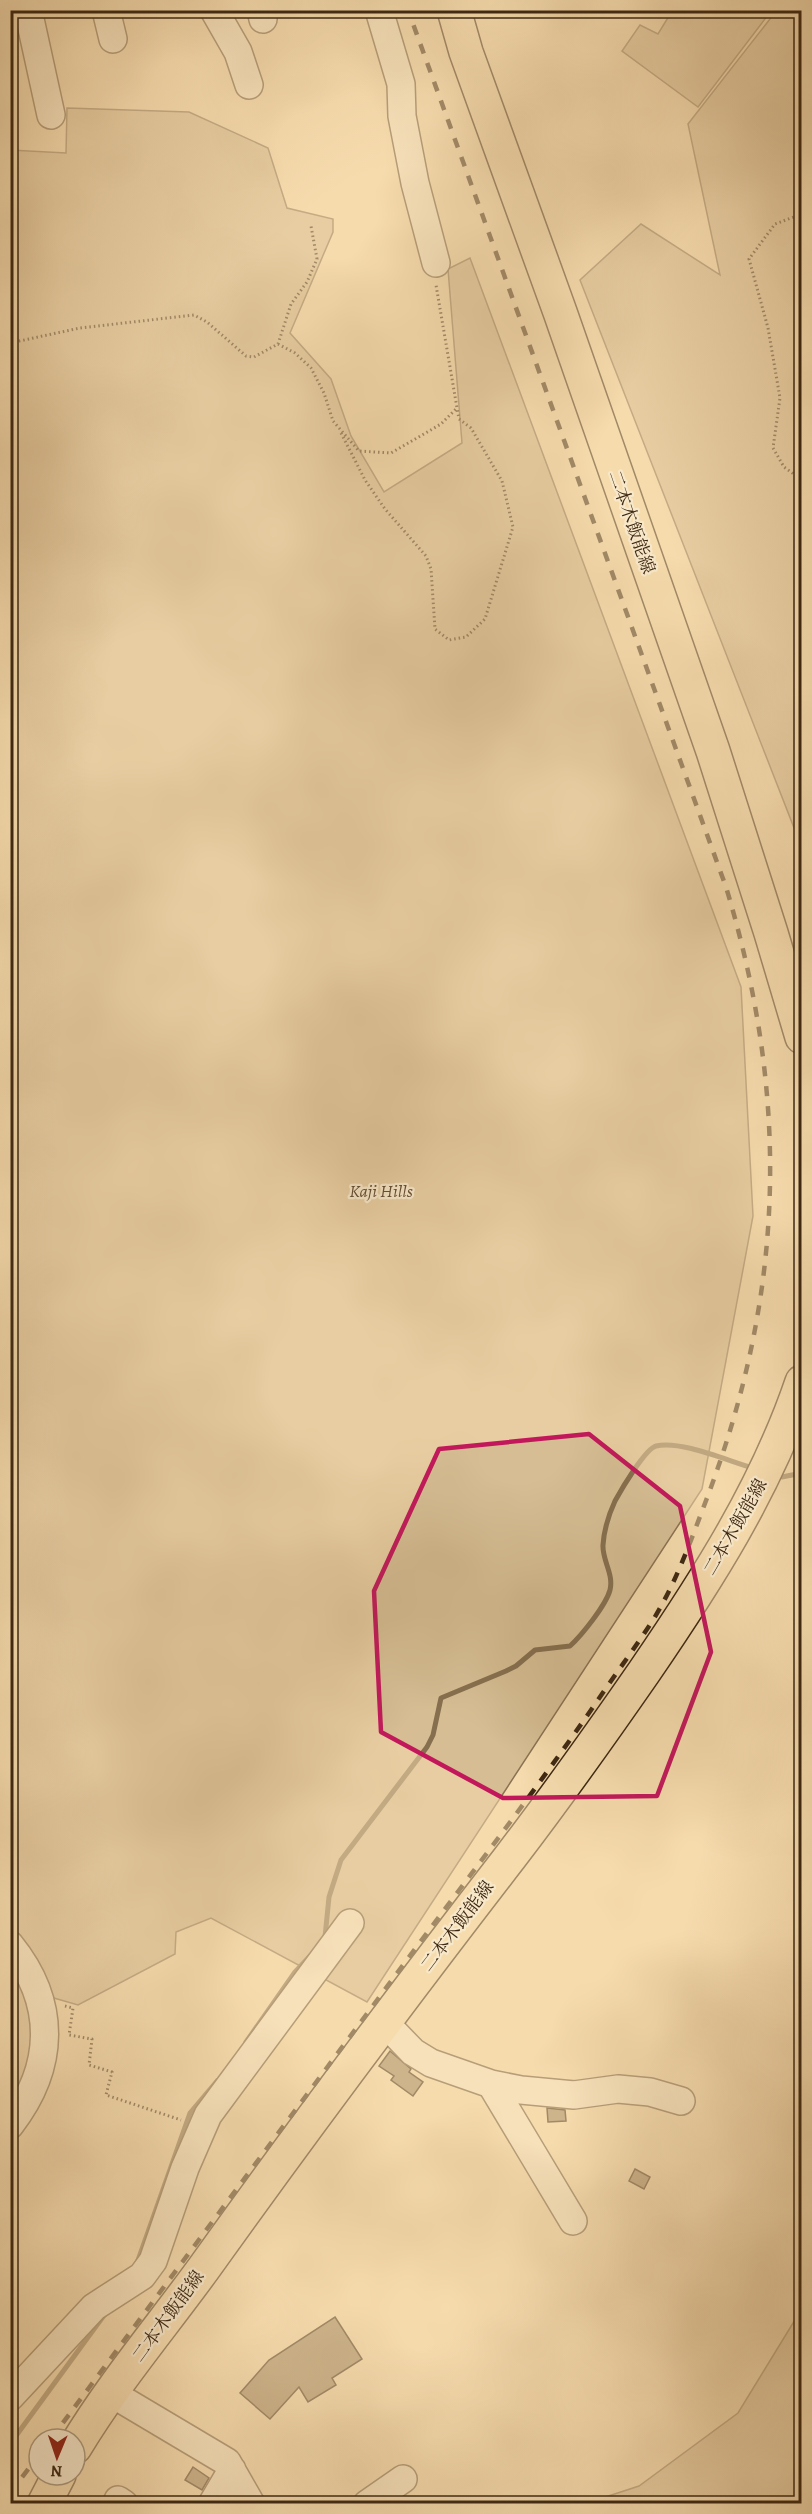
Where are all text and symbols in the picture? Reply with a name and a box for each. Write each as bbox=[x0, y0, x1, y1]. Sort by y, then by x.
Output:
street label: 二本木飯能線 bbox=[603, 467, 661, 577]
park label: Kaji Hills bbox=[349, 1179, 413, 1203]
street label: 二本木飯能線 bbox=[698, 1474, 772, 1580]
street label: 二本木飯能線 bbox=[415, 1876, 499, 1976]
street label: 二本木飯能線 bbox=[127, 2265, 209, 2367]
north arrow bbox=[27, 2427, 87, 2487]
text: N bbox=[50, 2460, 63, 2482]

